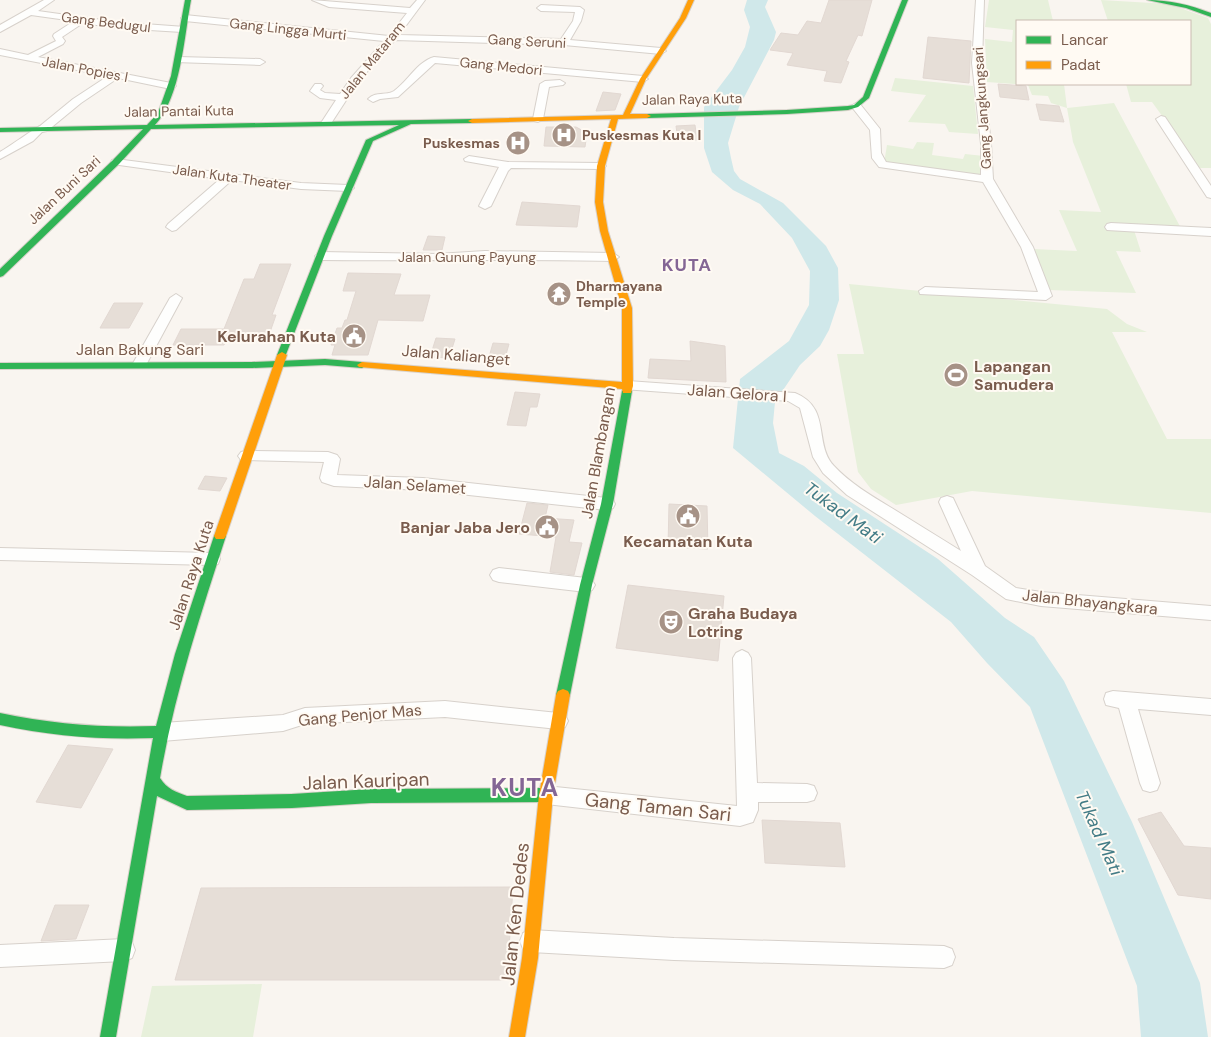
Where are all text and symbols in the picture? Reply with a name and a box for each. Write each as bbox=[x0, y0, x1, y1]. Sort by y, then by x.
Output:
street label: Gang Bedugul bbox=[60, 8, 152, 36]
street label: Gang Lingga Murti bbox=[229, 14, 347, 44]
street label: Jalan Mataram bbox=[335, 18, 409, 102]
legend bbox=[1016, 20, 1191, 85]
street label: Gang Seruni bbox=[487, 30, 567, 52]
text: Lancar bbox=[1061, 30, 1108, 50]
street label: Gang Jangkungsari bbox=[969, 46, 995, 170]
street label: Jalan Popies I bbox=[40, 52, 130, 86]
street label: Gang Medori bbox=[459, 53, 543, 79]
text: Padat bbox=[1061, 55, 1101, 75]
street label: Jalan Raya Kuta bbox=[642, 89, 742, 109]
street label: Jalan Pantai Kuta bbox=[124, 101, 234, 121]
hospital icon: Puskesmas Kuta I bbox=[551, 122, 577, 148]
place label: Puskesmas Kuta I bbox=[582, 126, 701, 144]
hospital icon: Puskesmas bbox=[505, 130, 531, 156]
place label: Puskesmas bbox=[423, 134, 500, 152]
street label: Jalan Buni Sari bbox=[24, 152, 104, 228]
street label: Jalan Kuta Theater bbox=[172, 160, 292, 194]
street label: Jalan Gunung Payung bbox=[398, 248, 536, 266]
district label: KUTA bbox=[662, 253, 712, 277]
place label: Dharmayana Temple bbox=[576, 277, 663, 311]
temple icon: Dharmayana Temple bbox=[546, 281, 572, 307]
public building icon: Kelurahan Kuta bbox=[341, 323, 367, 349]
place label: Kelurahan Kuta bbox=[217, 326, 336, 347]
street label: Jalan Bakung Sari bbox=[76, 339, 204, 360]
street label: Jalan Kalianget bbox=[401, 340, 511, 370]
place label: Lapangan Samudera bbox=[974, 356, 1054, 395]
sports icon: Lapangan Samudera bbox=[943, 362, 969, 388]
street label: Jalan Gelora I bbox=[687, 379, 787, 407]
street label: Jalan Blambangan bbox=[576, 386, 620, 520]
street label: Jalan Selamet bbox=[363, 471, 467, 499]
water label: Tukad Mati bbox=[799, 477, 887, 550]
public building icon: Kecamatan Kuta bbox=[675, 503, 701, 529]
public building icon: Banjar Jaba Jero bbox=[534, 514, 560, 540]
street label: Jalan Raya Kuta bbox=[163, 517, 219, 633]
place label: Banjar Jaba Jero bbox=[400, 517, 530, 538]
place label: Kecamatan Kuta bbox=[623, 531, 753, 552]
street label: Jalan Bhayangkara bbox=[1021, 584, 1159, 620]
place label: Graha Budaya Lotring bbox=[688, 603, 797, 642]
theatre icon: Graha Budaya Lotring bbox=[658, 609, 684, 635]
street label: Gang Penjor Mas bbox=[297, 699, 423, 731]
street label: Jalan Kauripan bbox=[302, 766, 430, 796]
district label: KUTA bbox=[491, 771, 559, 804]
street label: Gang Taman Sari bbox=[584, 787, 732, 827]
water label: Tukad Mati bbox=[1070, 787, 1129, 880]
street label: Jalan Ken Dedes bbox=[495, 841, 535, 987]

